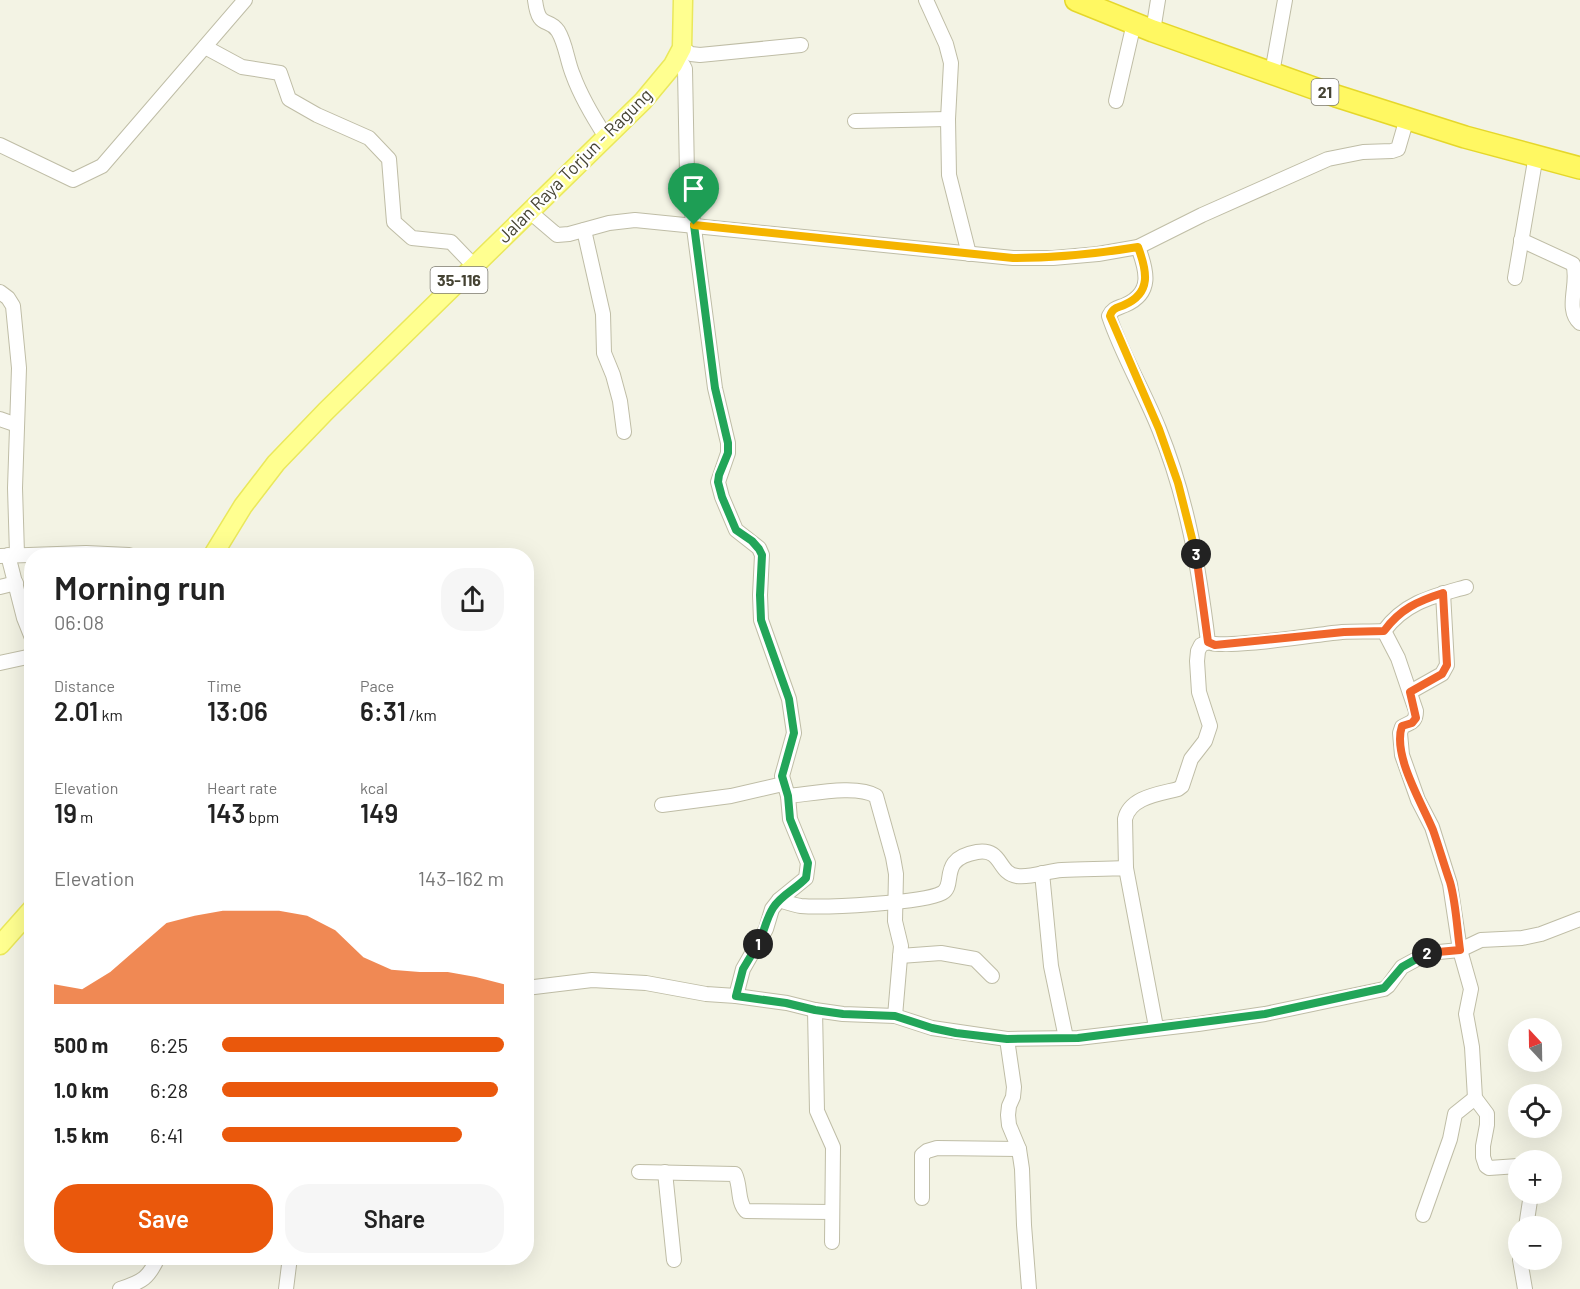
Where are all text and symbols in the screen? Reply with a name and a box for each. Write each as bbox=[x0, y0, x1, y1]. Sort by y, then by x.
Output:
road number: 21 bbox=[1312, 79, 1338, 105]
street label: Jalan Raya Torjun - Ragung bbox=[492, 83, 656, 247]
pin bbox=[668, 163, 719, 225]
icon: arrive bbox=[677, 172, 710, 205]
road number: 35-116 bbox=[430, 267, 488, 293]
pin: 3 bbox=[1181, 539, 1211, 569]
text: 3 bbox=[1192, 544, 1200, 563]
text: Morning run bbox=[54, 567, 226, 607]
button: share bbox=[441, 568, 504, 631]
text: 06:08 bbox=[54, 610, 104, 634]
text: Distance bbox=[54, 676, 115, 695]
text: Time bbox=[207, 676, 242, 695]
text: Pace bbox=[360, 676, 394, 695]
text: 2.01 bbox=[54, 695, 98, 726]
text: 13:06 bbox=[207, 695, 268, 726]
text: 6:31 bbox=[360, 695, 406, 726]
text: km bbox=[98, 705, 123, 724]
text: /km bbox=[406, 705, 437, 724]
text: Elevation bbox=[54, 778, 118, 797]
text: Heart rate bbox=[207, 778, 277, 797]
text: kcal bbox=[360, 778, 388, 797]
text: 19 bbox=[54, 797, 77, 828]
text: 143 bbox=[207, 797, 245, 828]
text: 149 bbox=[360, 797, 398, 828]
text: m bbox=[77, 807, 93, 826]
text: bpm bbox=[245, 807, 279, 826]
text: Elevation bbox=[54, 866, 135, 890]
text: 143–162 m bbox=[418, 866, 504, 890]
pin: 1 bbox=[743, 929, 773, 959]
text: 1 bbox=[755, 934, 761, 953]
pin: 2 bbox=[1412, 938, 1442, 968]
text: 2 bbox=[1423, 943, 1431, 962]
north arrow bbox=[1508, 1018, 1562, 1072]
map controls bbox=[1508, 1018, 1562, 1270]
text: 500 m bbox=[54, 1033, 108, 1057]
text: 6:25 bbox=[150, 1033, 188, 1057]
text: 1.0 km bbox=[54, 1078, 109, 1102]
text: 6:28 bbox=[150, 1078, 188, 1102]
button: locate bbox=[1508, 1084, 1562, 1138]
text: 1.5 km bbox=[54, 1123, 109, 1147]
text: 6:41 bbox=[150, 1123, 183, 1147]
button: + bbox=[1508, 1150, 1562, 1204]
button: Save bbox=[54, 1184, 273, 1253]
button: Share bbox=[285, 1184, 504, 1253]
button: − bbox=[1508, 1216, 1562, 1270]

